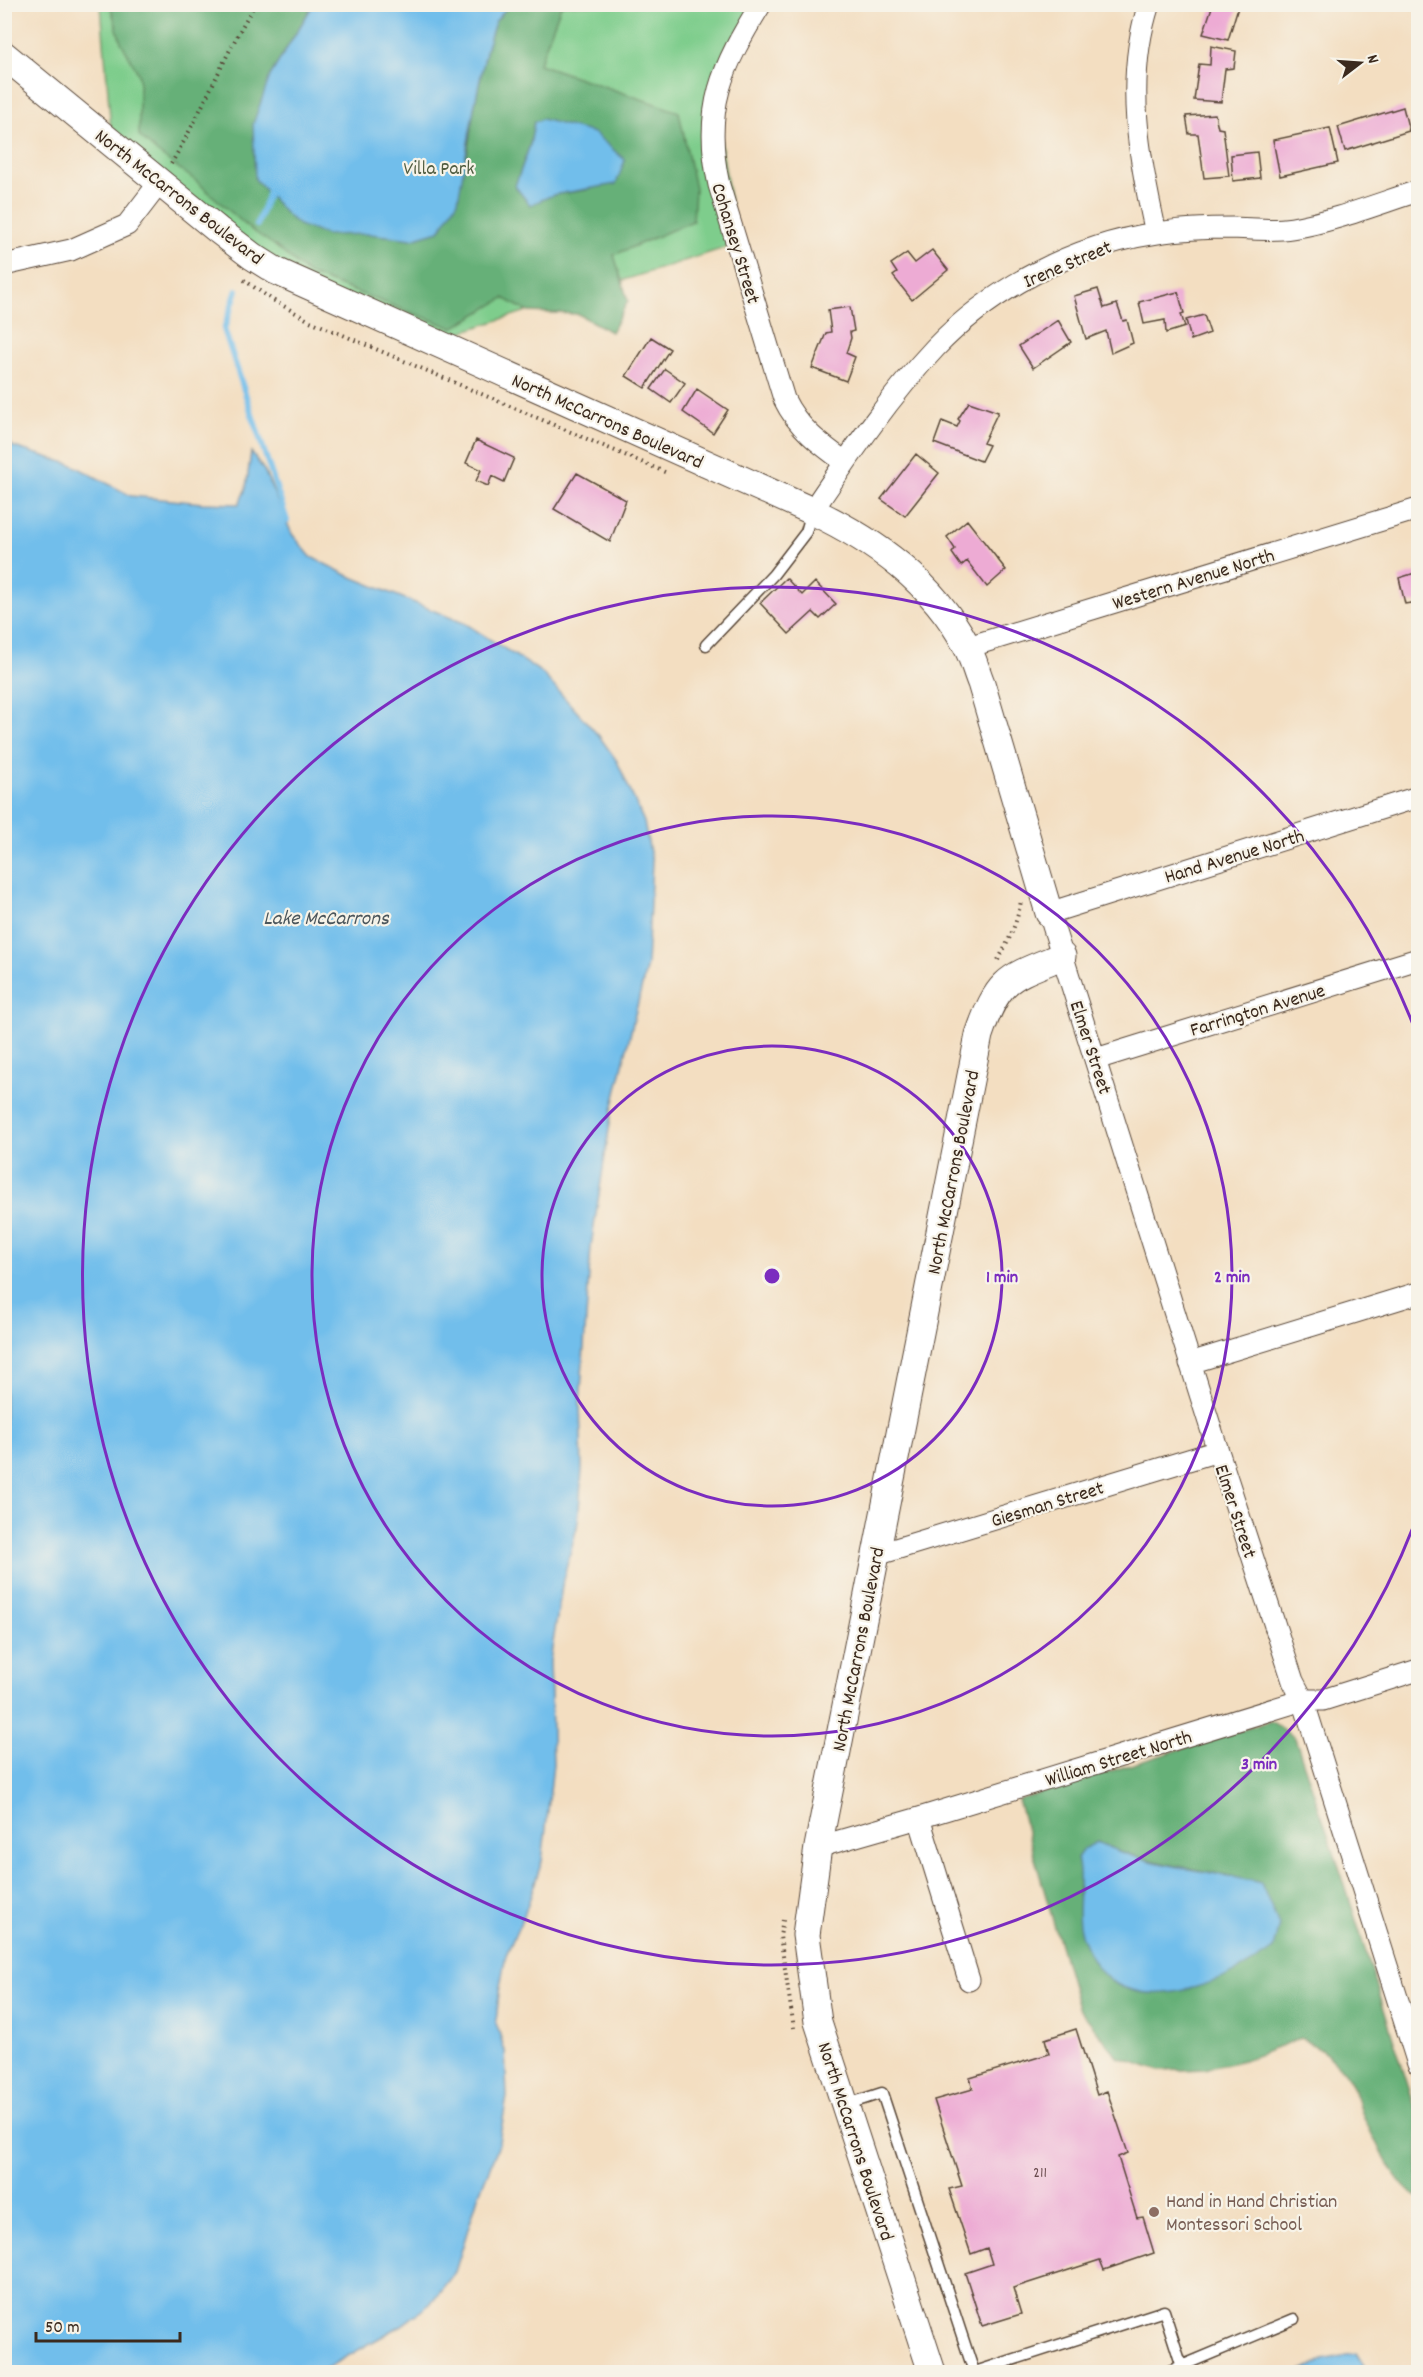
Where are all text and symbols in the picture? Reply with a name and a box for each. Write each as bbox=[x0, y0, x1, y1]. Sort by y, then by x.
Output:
north arrow bbox=[1330, 33, 1390, 93]
text: N bbox=[1360, 52, 1384, 67]
street label: North McCarrons Boulevard bbox=[88, 123, 268, 273]
park label: Villa Park bbox=[404, 156, 474, 184]
street label: Cohansey Street bbox=[702, 180, 766, 308]
street label: Irene Street bbox=[1020, 235, 1117, 297]
street label: North McCarrons Boulevard bbox=[506, 368, 707, 478]
street label: Western Avenue North bbox=[1109, 543, 1278, 619]
street label: Hand Avenue North bbox=[1162, 823, 1308, 892]
water label: Lake McCarrons bbox=[263, 905, 390, 935]
street label: Farrington Avenue bbox=[1187, 978, 1329, 1046]
street label: Elmer Street bbox=[1061, 997, 1117, 1098]
street label: North McCarrons Boulevard bbox=[921, 1068, 988, 1277]
centre of rings bbox=[762, 1266, 782, 1286]
text: 1 min bbox=[986, 1266, 1018, 1291]
text: 2 min bbox=[1214, 1266, 1250, 1291]
street label: Elmer Street bbox=[1206, 1461, 1262, 1562]
street label: Giesman Street bbox=[988, 1475, 1108, 1536]
street label: North McCarrons Boulevard bbox=[826, 1545, 893, 1754]
street label: William Street North bbox=[1042, 1724, 1196, 1795]
text: 3 min bbox=[1241, 1753, 1277, 1778]
street label: North McCarrons Boulevard bbox=[809, 2039, 900, 2245]
house number: 211 bbox=[1033, 2162, 1047, 2185]
place label: Hand in Hand Christian Montessori School bbox=[1166, 2189, 1337, 2240]
marker: Hand in Hand Christian Montessori School bbox=[1147, 2205, 1161, 2219]
scale bar bbox=[36, 2305, 180, 2343]
text: 50 m bbox=[45, 2316, 80, 2341]

